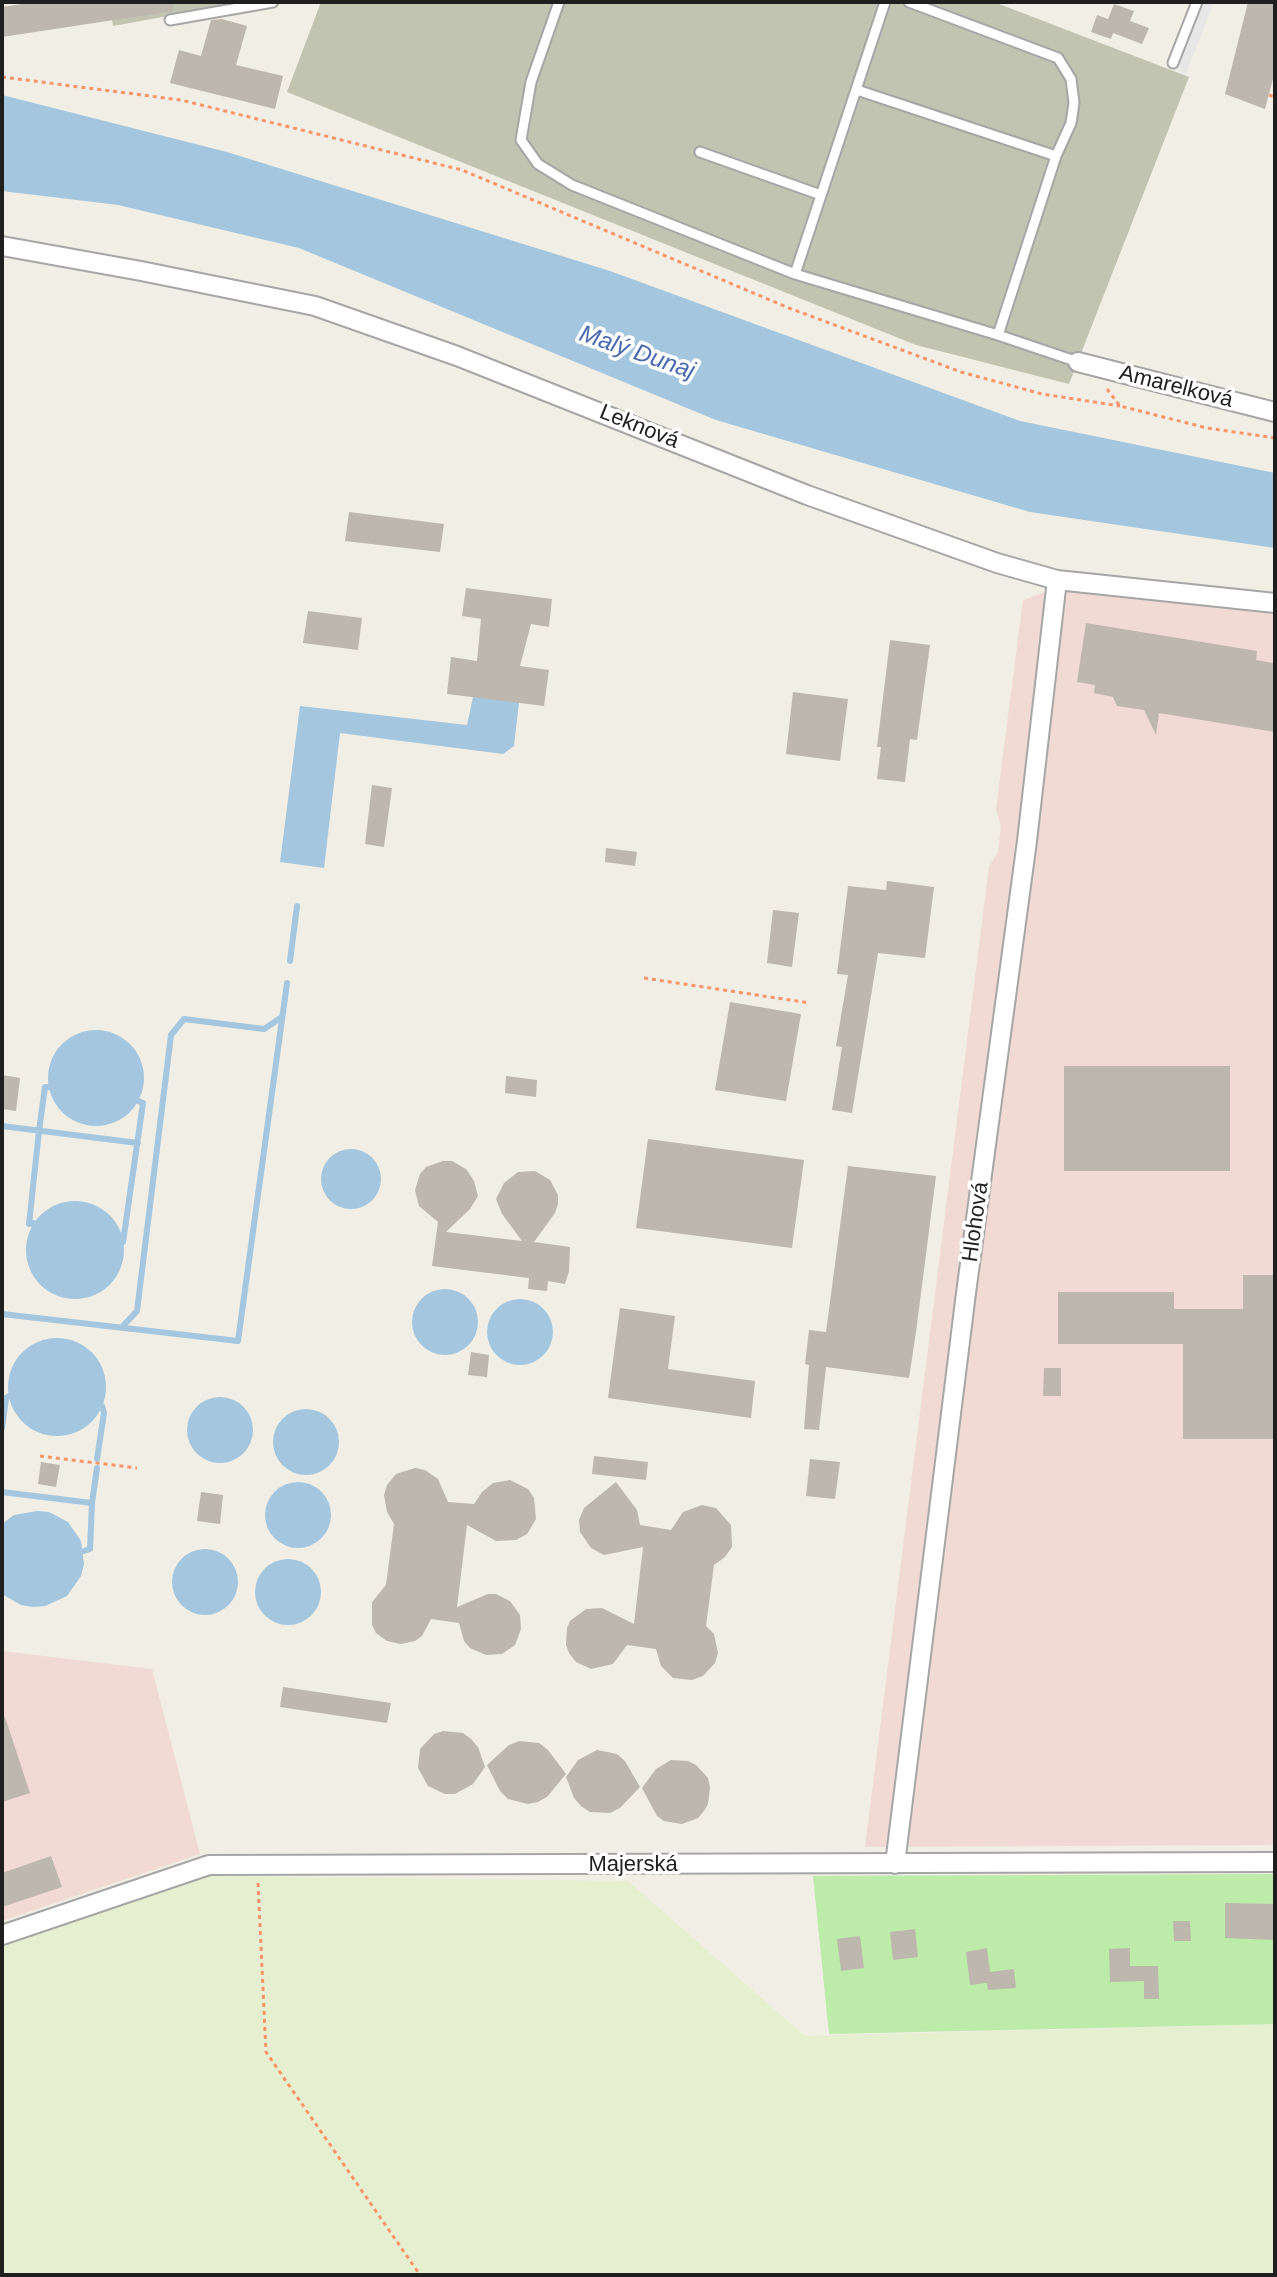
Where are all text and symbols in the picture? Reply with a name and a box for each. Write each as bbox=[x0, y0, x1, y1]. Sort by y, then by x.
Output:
water label: Malý Dunaj bbox=[576, 320, 698, 386]
street label: Amarelková bbox=[1116, 360, 1236, 414]
street label: Leknová bbox=[595, 399, 683, 455]
street label: Hlohová bbox=[957, 1180, 995, 1264]
street label: Majerská bbox=[588, 1852, 678, 1878]

